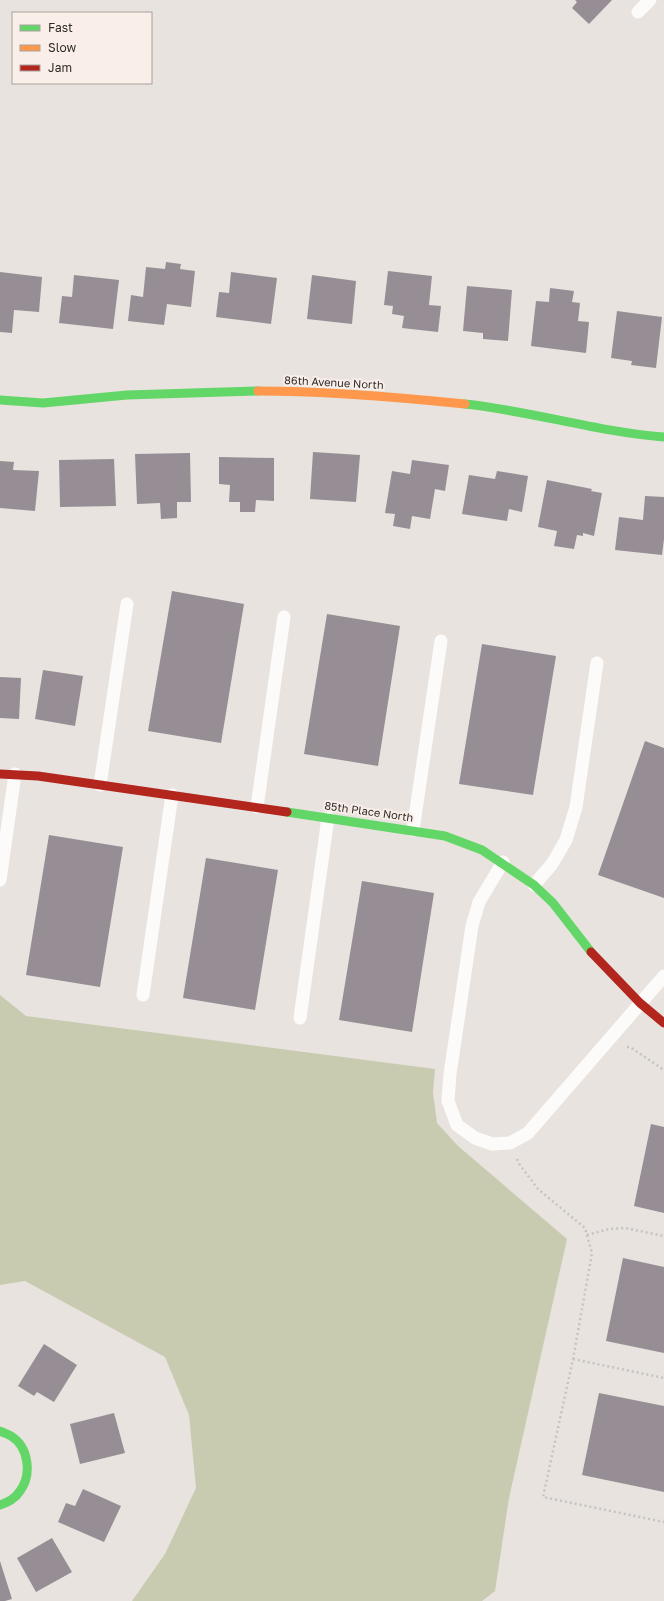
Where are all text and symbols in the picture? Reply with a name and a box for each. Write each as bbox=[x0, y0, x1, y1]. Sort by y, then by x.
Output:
legend bbox=[12, 12, 152, 84]
text: Fast bbox=[48, 20, 73, 35]
text: Slow bbox=[48, 40, 76, 55]
text: Jam bbox=[48, 60, 72, 75]
street label: 86th Avenue North bbox=[284, 373, 384, 391]
street label: 85th Place North bbox=[324, 798, 414, 824]

